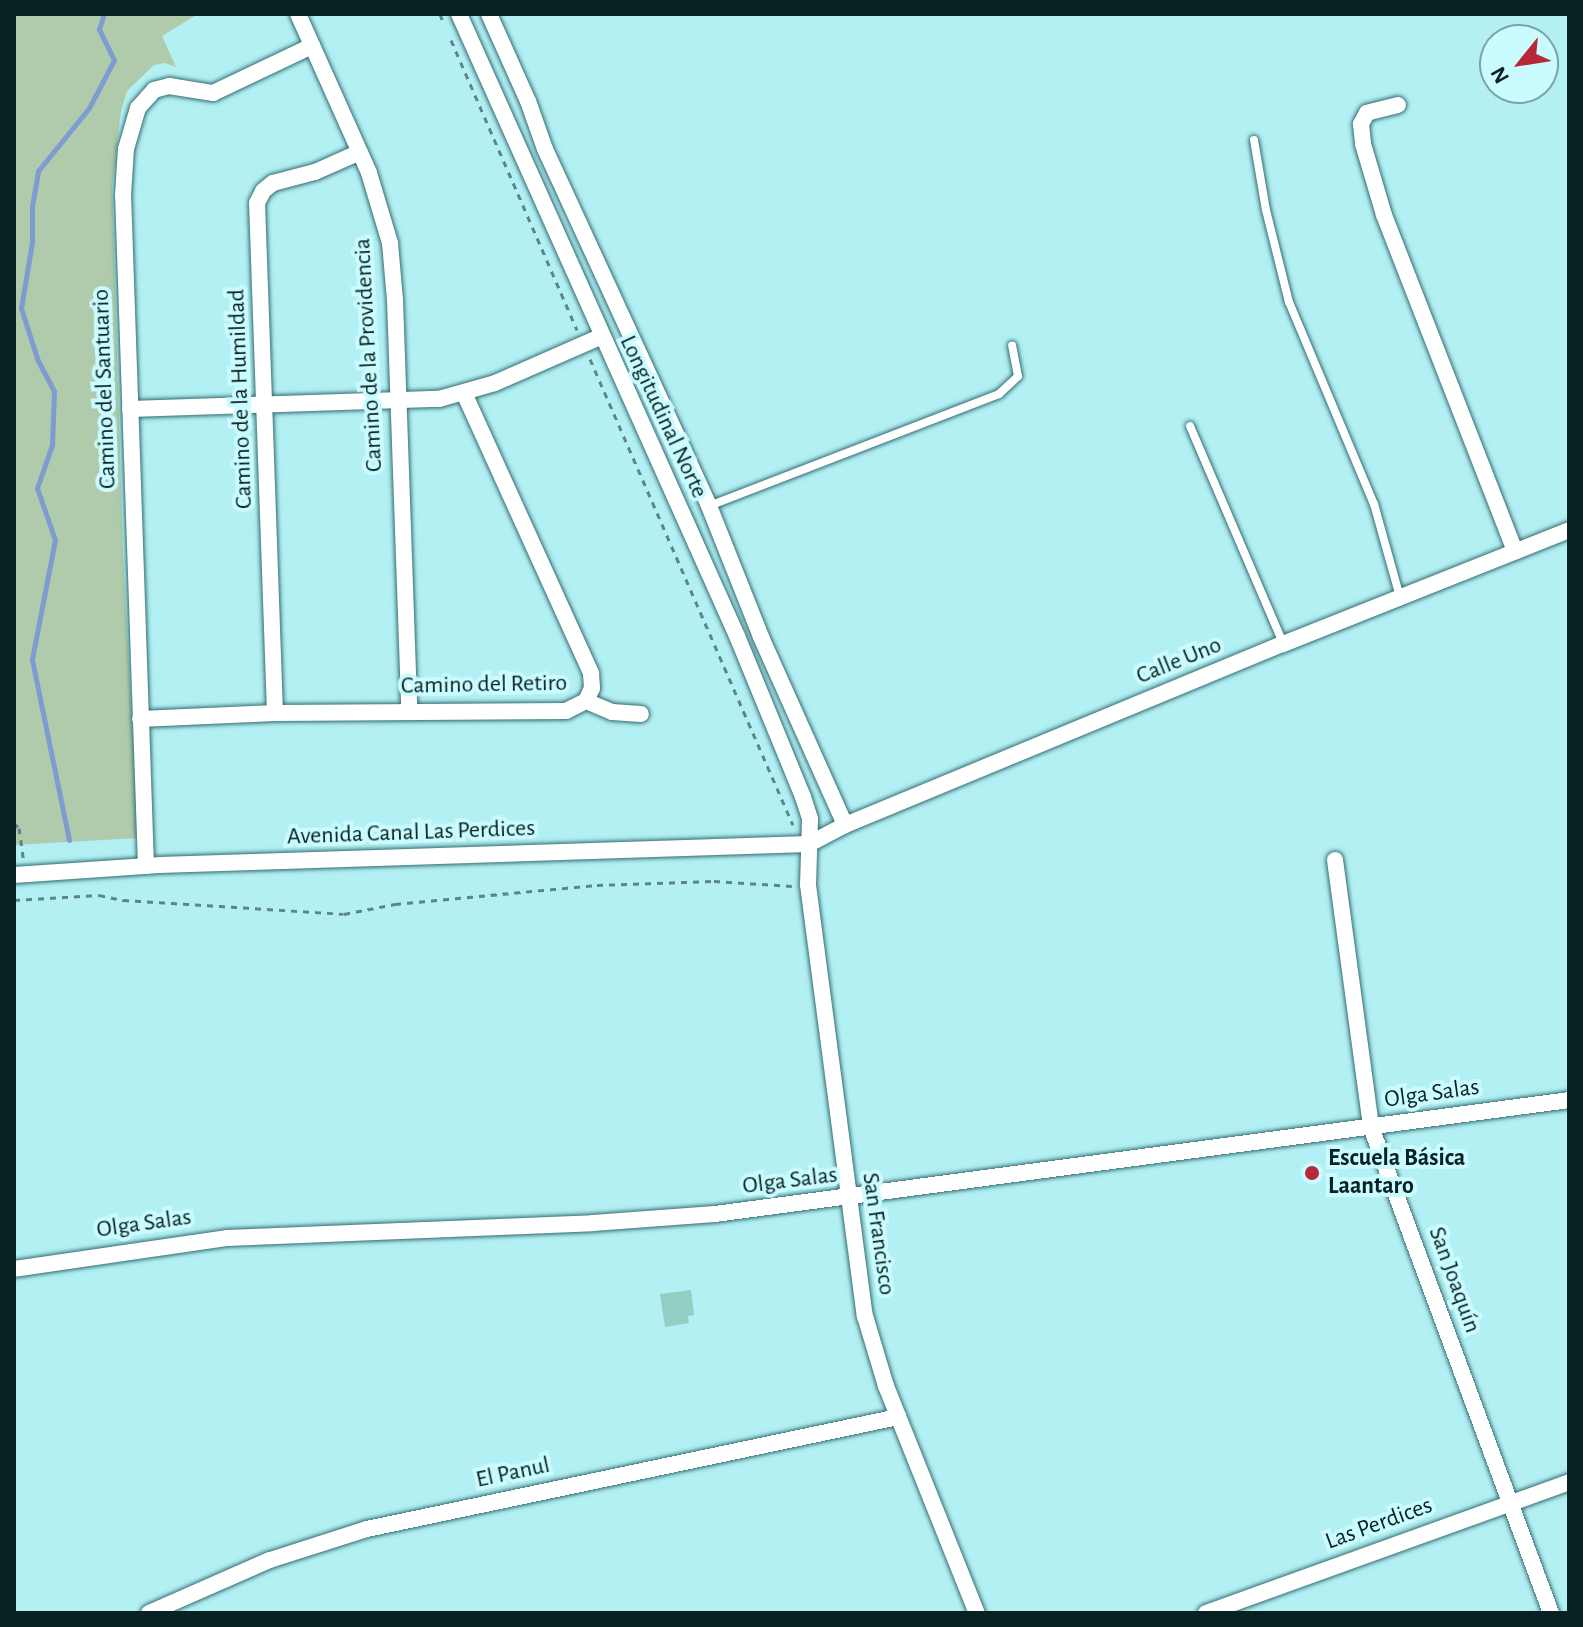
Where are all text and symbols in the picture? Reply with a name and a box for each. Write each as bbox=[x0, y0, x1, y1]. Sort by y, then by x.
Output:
north arrow bbox=[1479, 24, 1559, 104]
text: N bbox=[1487, 63, 1513, 87]
street label: Camino de la Providencia bbox=[348, 237, 390, 473]
street label: Camino del Santuario bbox=[87, 289, 123, 489]
street label: Camino de la Humildad bbox=[223, 289, 259, 509]
street label: Longitudinal Norte bbox=[613, 331, 713, 503]
street label: Calle Uno bbox=[1132, 631, 1226, 691]
street label: Camino del Retiro bbox=[401, 669, 567, 701]
street label: Avenida Canal Las Perdices bbox=[286, 814, 536, 852]
street label: Olga Salas bbox=[1383, 1073, 1481, 1115]
place label: Escuela Básica Laantaro bbox=[1328, 1145, 1465, 1201]
street label: Olga Salas bbox=[741, 1161, 839, 1201]
marker: Escuela Básica Laantaro bbox=[1303, 1164, 1321, 1182]
street label: San Francisco bbox=[855, 1171, 901, 1297]
street label: Olga Salas bbox=[95, 1203, 193, 1245]
street label: San Joaquín bbox=[1422, 1223, 1486, 1337]
street label: El Panul bbox=[473, 1451, 553, 1495]
street label: Las Perdices bbox=[1322, 1491, 1436, 1557]

